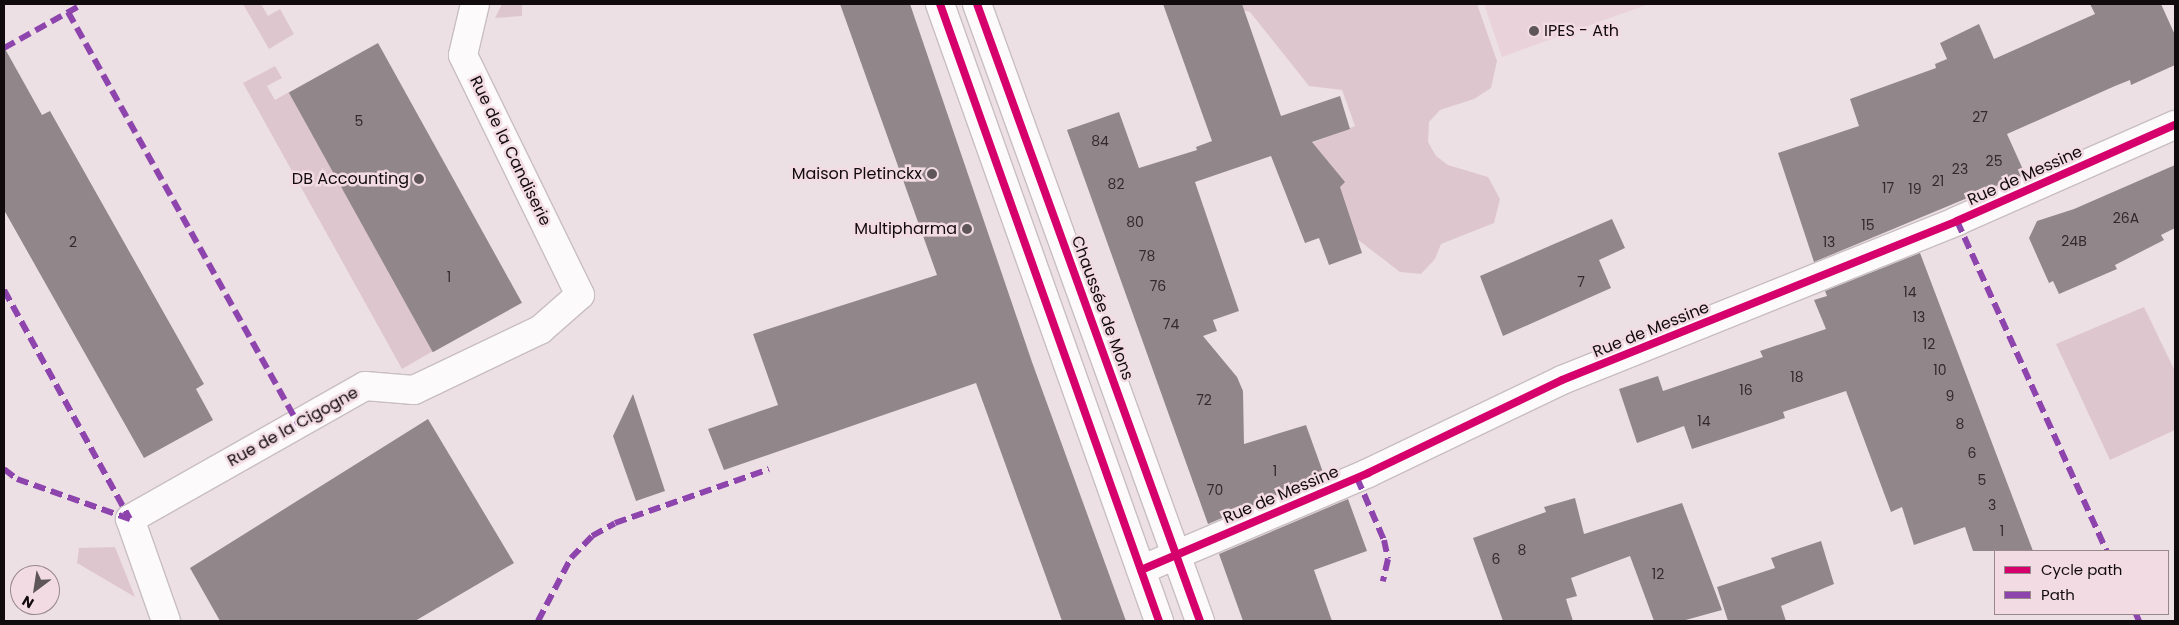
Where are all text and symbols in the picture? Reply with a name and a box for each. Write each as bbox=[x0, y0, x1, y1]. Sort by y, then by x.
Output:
place label: IPES - Ath bbox=[1544, 21, 1619, 41]
marker: IPES - Ath bbox=[1528, 25, 1540, 37]
street label: Rue de la Candiserie bbox=[465, 73, 555, 229]
house number: 27 bbox=[1972, 109, 1988, 125]
house number: 5 bbox=[355, 113, 363, 129]
house number: 84 bbox=[1091, 133, 1109, 149]
street label: Rue de Messine bbox=[1965, 142, 2085, 210]
house number: 25 bbox=[1986, 153, 2002, 169]
house number: 23 bbox=[1952, 161, 1968, 177]
place label: Maison Pletinckx bbox=[792, 164, 922, 184]
marker: Maison Pletinckx bbox=[926, 168, 938, 180]
place label: DB Accounting bbox=[292, 169, 409, 189]
marker: DB Accounting bbox=[413, 173, 425, 185]
house number: 21 bbox=[1932, 173, 1944, 189]
house number: 82 bbox=[1108, 176, 1124, 192]
house number: 17 bbox=[1882, 180, 1894, 196]
house number: 19 bbox=[1908, 181, 1922, 197]
house number: 26A bbox=[2113, 210, 2139, 226]
house number: 80 bbox=[1126, 214, 1144, 230]
house number: 15 bbox=[1861, 217, 1875, 233]
place label: Multipharma bbox=[854, 219, 957, 239]
marker: Multipharma bbox=[961, 223, 973, 235]
street label: Chaussée de Mons bbox=[1067, 233, 1137, 383]
house number: 24B bbox=[2061, 233, 2087, 249]
house number: 2 bbox=[69, 234, 77, 250]
house number: 13 bbox=[1823, 234, 1835, 250]
house number: 78 bbox=[1139, 248, 1155, 264]
house number: 1 bbox=[447, 269, 451, 285]
house number: 7 bbox=[1577, 274, 1585, 290]
house number: 76 bbox=[1150, 278, 1166, 294]
house number: 14 bbox=[1903, 284, 1917, 300]
street label: Rue de Messine bbox=[1590, 298, 1712, 362]
house number: 13 bbox=[1913, 309, 1925, 325]
house number: 74 bbox=[1163, 316, 1179, 332]
house number: 12 bbox=[1923, 336, 1935, 352]
house number: 10 bbox=[1933, 362, 1947, 378]
house number: 18 bbox=[1790, 369, 1804, 385]
house number: 16 bbox=[1739, 382, 1753, 398]
street label: Rue de la Cigogne bbox=[224, 383, 362, 471]
house number: 9 bbox=[1946, 388, 1954, 404]
house number: 72 bbox=[1196, 392, 1212, 408]
house number: 14 bbox=[1697, 413, 1711, 429]
house number: 8 bbox=[1956, 416, 1964, 432]
house number: 6 bbox=[1968, 445, 1976, 461]
street label: Rue de Messine bbox=[1220, 462, 1342, 528]
house number: 1 bbox=[1273, 463, 1277, 479]
house number: 5 bbox=[1978, 472, 1986, 488]
house number: 70 bbox=[1207, 482, 1223, 498]
house number: 3 bbox=[1988, 497, 1996, 513]
house number: 1 bbox=[2000, 523, 2004, 539]
house number: 8 bbox=[1518, 542, 1526, 558]
legend bbox=[1994, 550, 2169, 615]
house number: 6 bbox=[1492, 551, 1500, 567]
text: Cycle path bbox=[2041, 559, 2122, 580]
north arrow bbox=[10, 565, 60, 615]
house number: 12 bbox=[1652, 566, 1664, 582]
text: Path bbox=[2041, 584, 2075, 605]
text: N bbox=[18, 591, 37, 613]

